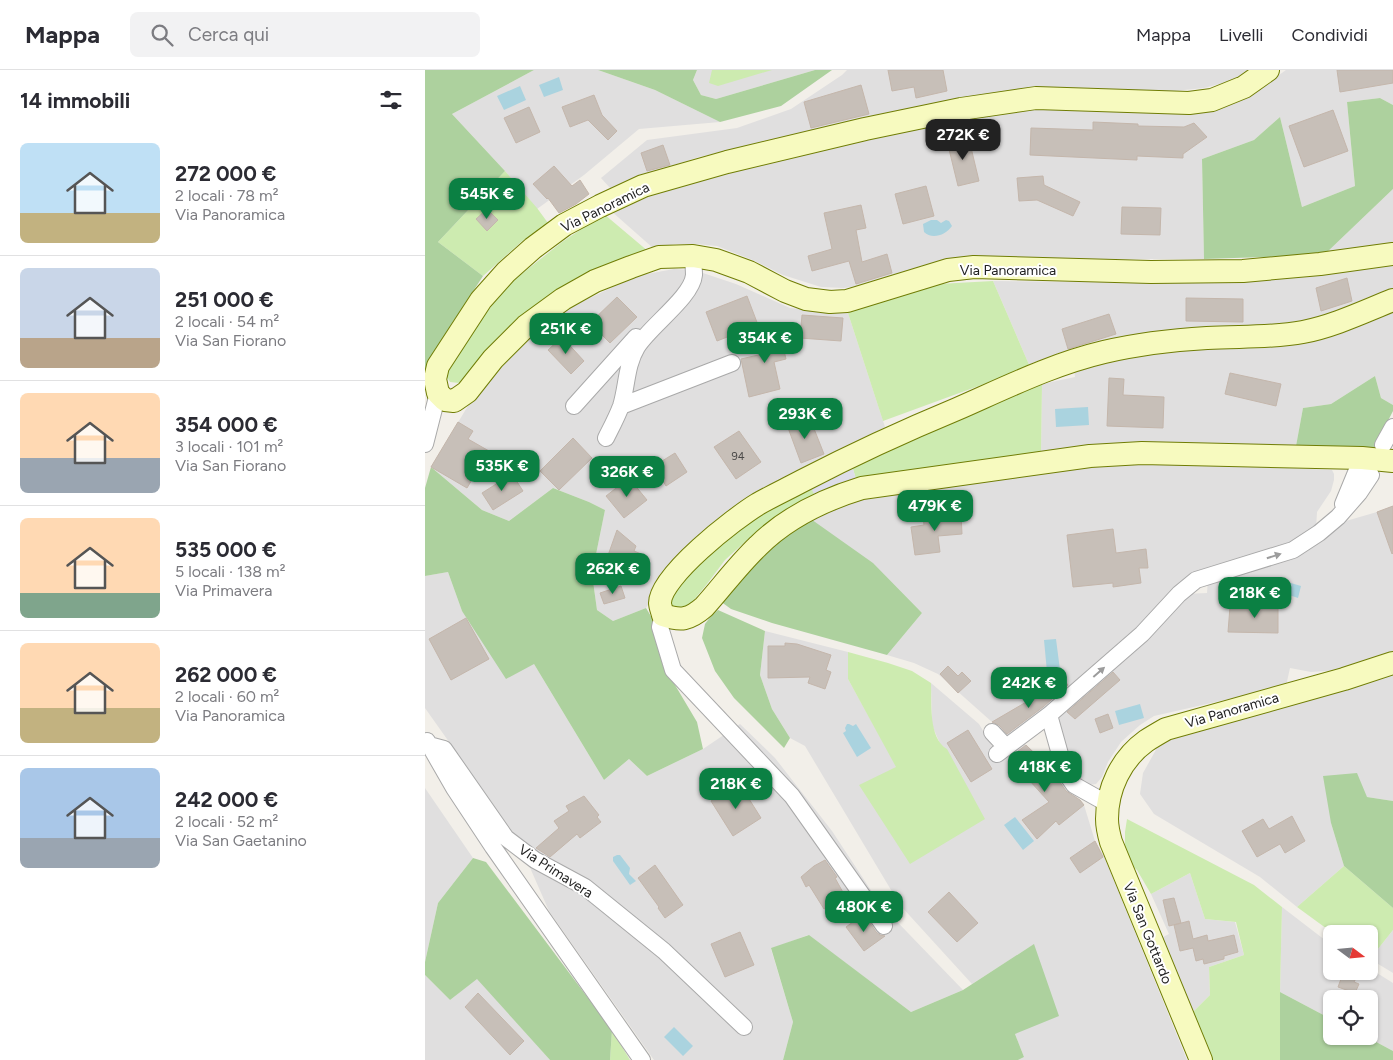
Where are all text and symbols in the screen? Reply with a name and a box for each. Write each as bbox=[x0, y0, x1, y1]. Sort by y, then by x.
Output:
search box bbox=[130, 12, 480, 57]
text: Mappa bbox=[25, 20, 100, 49]
icon: search bbox=[148, 21, 176, 49]
text: Cerca qui bbox=[188, 23, 269, 46]
text: Mappa bbox=[1136, 24, 1191, 46]
text: Livelli bbox=[1219, 24, 1264, 46]
text: Condividi bbox=[1292, 24, 1368, 46]
icon: filters bbox=[377, 86, 405, 114]
text: 14 immobili bbox=[20, 88, 130, 113]
pin: 272K € bbox=[922, 118, 1004, 161]
text: 272K € bbox=[936, 125, 990, 144]
text: 272 000 € bbox=[175, 161, 276, 186]
icon: home bbox=[60, 163, 120, 223]
pin: 545K € bbox=[446, 178, 528, 220]
street label: Via Panoramica bbox=[558, 179, 652, 236]
text: 545K € bbox=[460, 184, 514, 203]
text: 2 locali · 78 m² bbox=[175, 186, 278, 205]
text: Via Panoramica bbox=[175, 205, 285, 224]
street label: Via Panoramica bbox=[960, 262, 1056, 279]
text: 251 000 € bbox=[175, 287, 274, 312]
icon: home bbox=[60, 288, 120, 348]
text: 2 locali · 54 m² bbox=[175, 312, 279, 331]
pin: 251K € bbox=[525, 312, 607, 355]
text: 251K € bbox=[541, 319, 591, 338]
pin: 354K € bbox=[724, 322, 806, 364]
text: 354K € bbox=[738, 328, 792, 347]
text: Via San Fiorano bbox=[175, 331, 286, 350]
pin: 293K € bbox=[764, 398, 846, 440]
text: 293K € bbox=[778, 404, 832, 423]
text: 354 000 € bbox=[175, 412, 278, 437]
icon: home bbox=[60, 413, 120, 473]
text: 3 locali · 101 m² bbox=[175, 437, 283, 456]
pin: 535K € bbox=[461, 450, 543, 492]
house number: 94 bbox=[731, 450, 745, 463]
text: Via San Fiorano bbox=[175, 456, 286, 475]
text: 535K € bbox=[475, 456, 529, 475]
pin: 326K € bbox=[586, 456, 668, 498]
text: 326K € bbox=[600, 462, 654, 481]
pin: 479K € bbox=[894, 490, 976, 532]
text: 479K € bbox=[908, 496, 962, 515]
text: 535 000 € bbox=[175, 537, 277, 562]
icon: home bbox=[60, 538, 120, 598]
one-way arrow bbox=[1266, 551, 1281, 559]
pin: 262K € bbox=[572, 552, 654, 595]
text: 262K € bbox=[586, 559, 640, 578]
text: 5 locali · 138 m² bbox=[175, 562, 285, 581]
pin: 218K € bbox=[1214, 576, 1296, 619]
text: Via Primavera bbox=[175, 581, 272, 600]
text: 218K € bbox=[1229, 583, 1281, 602]
text: 262 000 € bbox=[175, 662, 277, 687]
icon: home bbox=[60, 663, 120, 723]
pin: 242K € bbox=[988, 666, 1070, 709]
one-way arrow bbox=[1092, 666, 1105, 677]
text: 242K € bbox=[1002, 673, 1056, 692]
text: 2 locali · 60 m² bbox=[175, 687, 279, 706]
street label: Via Panoramica bbox=[1183, 689, 1281, 732]
text: Via Panoramica bbox=[175, 706, 285, 725]
pin: 418K € bbox=[1004, 750, 1086, 793]
text: 418K € bbox=[1019, 757, 1071, 776]
pin: 218K € bbox=[695, 768, 777, 810]
text: 218K € bbox=[710, 774, 762, 793]
text: 242 000 € bbox=[175, 787, 278, 812]
icon: home bbox=[60, 788, 120, 848]
text: 2 locali · 52 m² bbox=[175, 812, 278, 831]
text: Via San Gaetanino bbox=[175, 831, 307, 850]
street label: Via Primavera bbox=[515, 841, 596, 902]
street label: Via San Gottardo bbox=[1119, 880, 1176, 986]
pin: 480K € bbox=[823, 890, 905, 933]
text: 480K € bbox=[836, 897, 892, 916]
north arrow bbox=[1323, 925, 1377, 980]
map controls bbox=[1323, 925, 1378, 1045]
button: locate bbox=[1323, 990, 1378, 1045]

